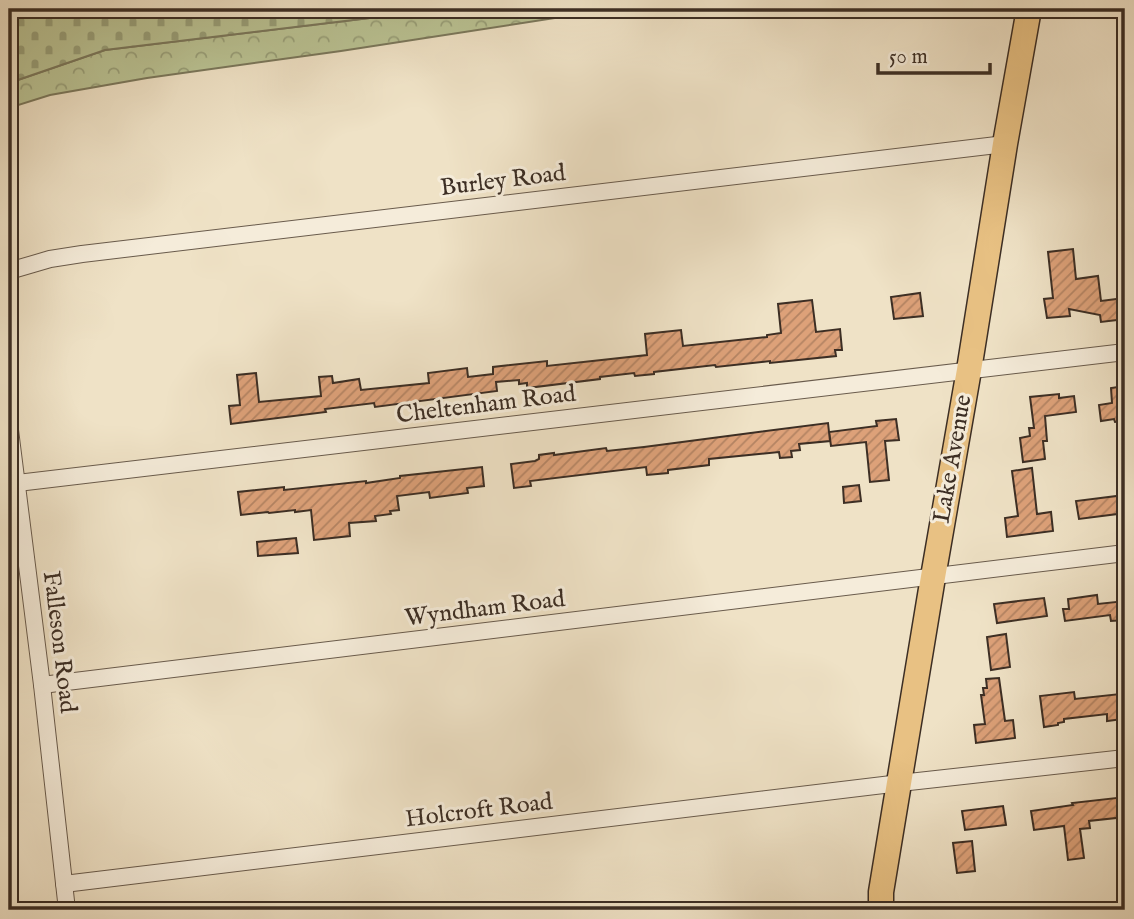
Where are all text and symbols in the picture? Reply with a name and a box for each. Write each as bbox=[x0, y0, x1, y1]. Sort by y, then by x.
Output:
scale bar bbox=[878, 32, 990, 76]
text: 50 m bbox=[889, 44, 928, 71]
street label: Burley Road bbox=[439, 158, 568, 204]
street label: Cheltenham Road bbox=[394, 379, 578, 431]
street label: Lake Avenue bbox=[926, 392, 980, 526]
street label: Falleson Road bbox=[35, 569, 83, 715]
street label: Wyndham Road bbox=[403, 584, 567, 634]
street label: Holcroft Road bbox=[404, 787, 555, 835]

